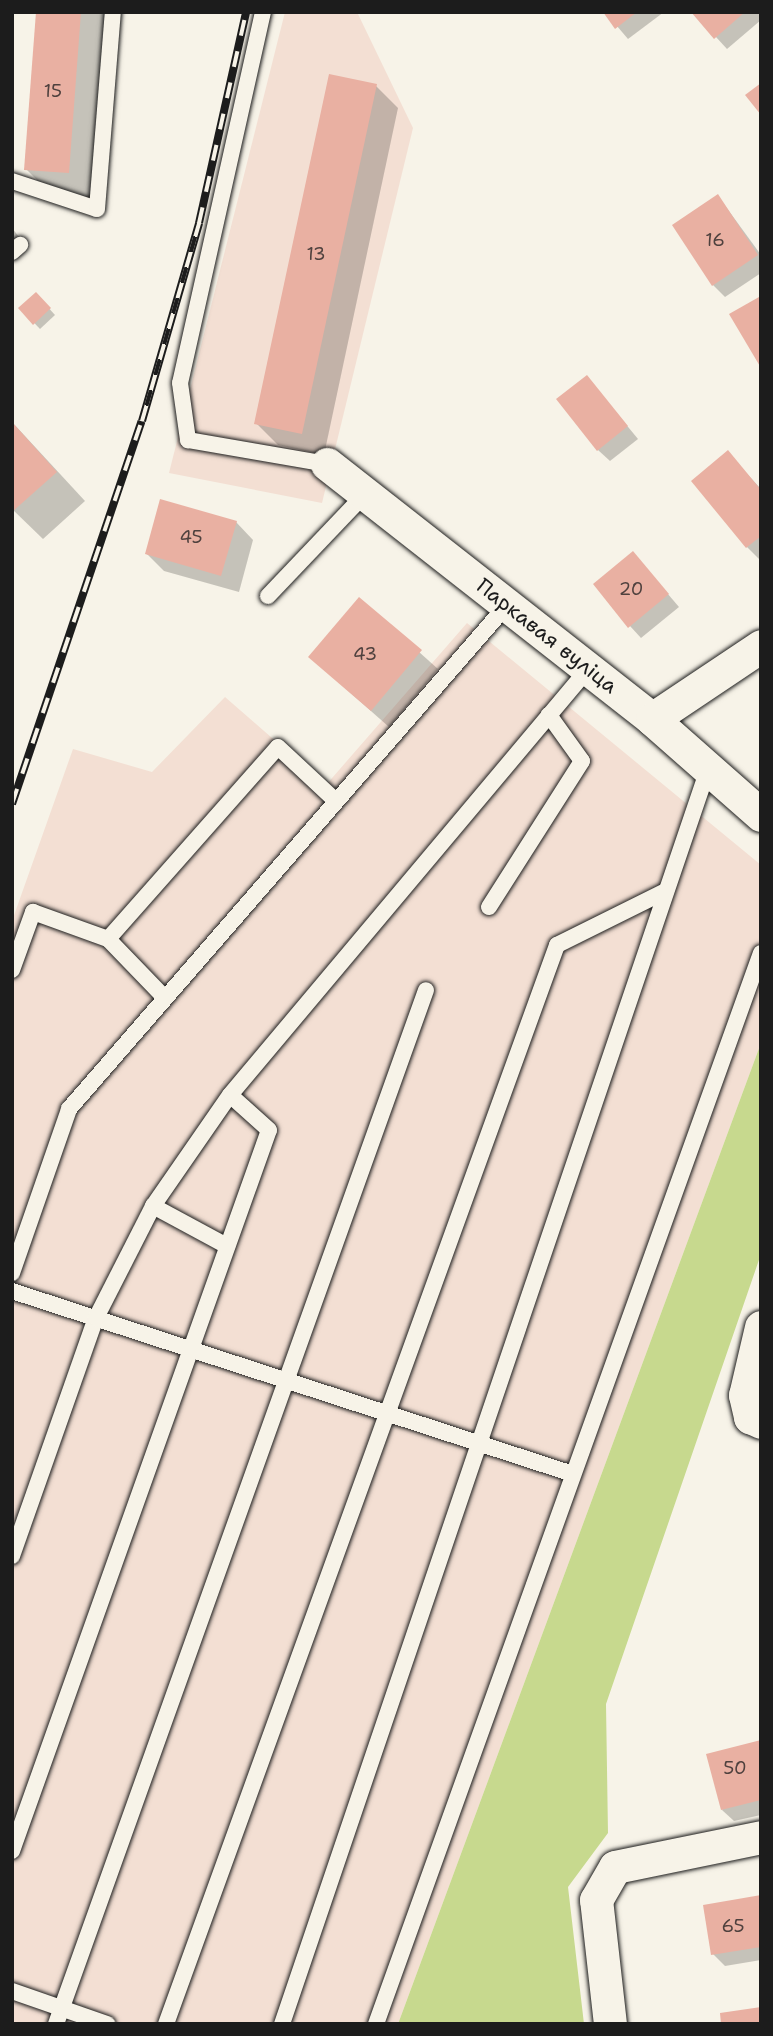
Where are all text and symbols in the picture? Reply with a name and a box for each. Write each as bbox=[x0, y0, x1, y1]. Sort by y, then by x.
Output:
house number: 15 bbox=[44, 80, 62, 102]
house number: 16 bbox=[705, 229, 725, 251]
house number: 13 bbox=[306, 243, 326, 265]
house number: 45 bbox=[179, 526, 203, 548]
street label: Паркавая вуліца bbox=[471, 573, 623, 699]
house number: 20 bbox=[619, 578, 643, 600]
house number: 43 bbox=[353, 643, 377, 665]
house number: 50 bbox=[723, 1757, 747, 1779]
house number: 65 bbox=[722, 1915, 744, 1937]

